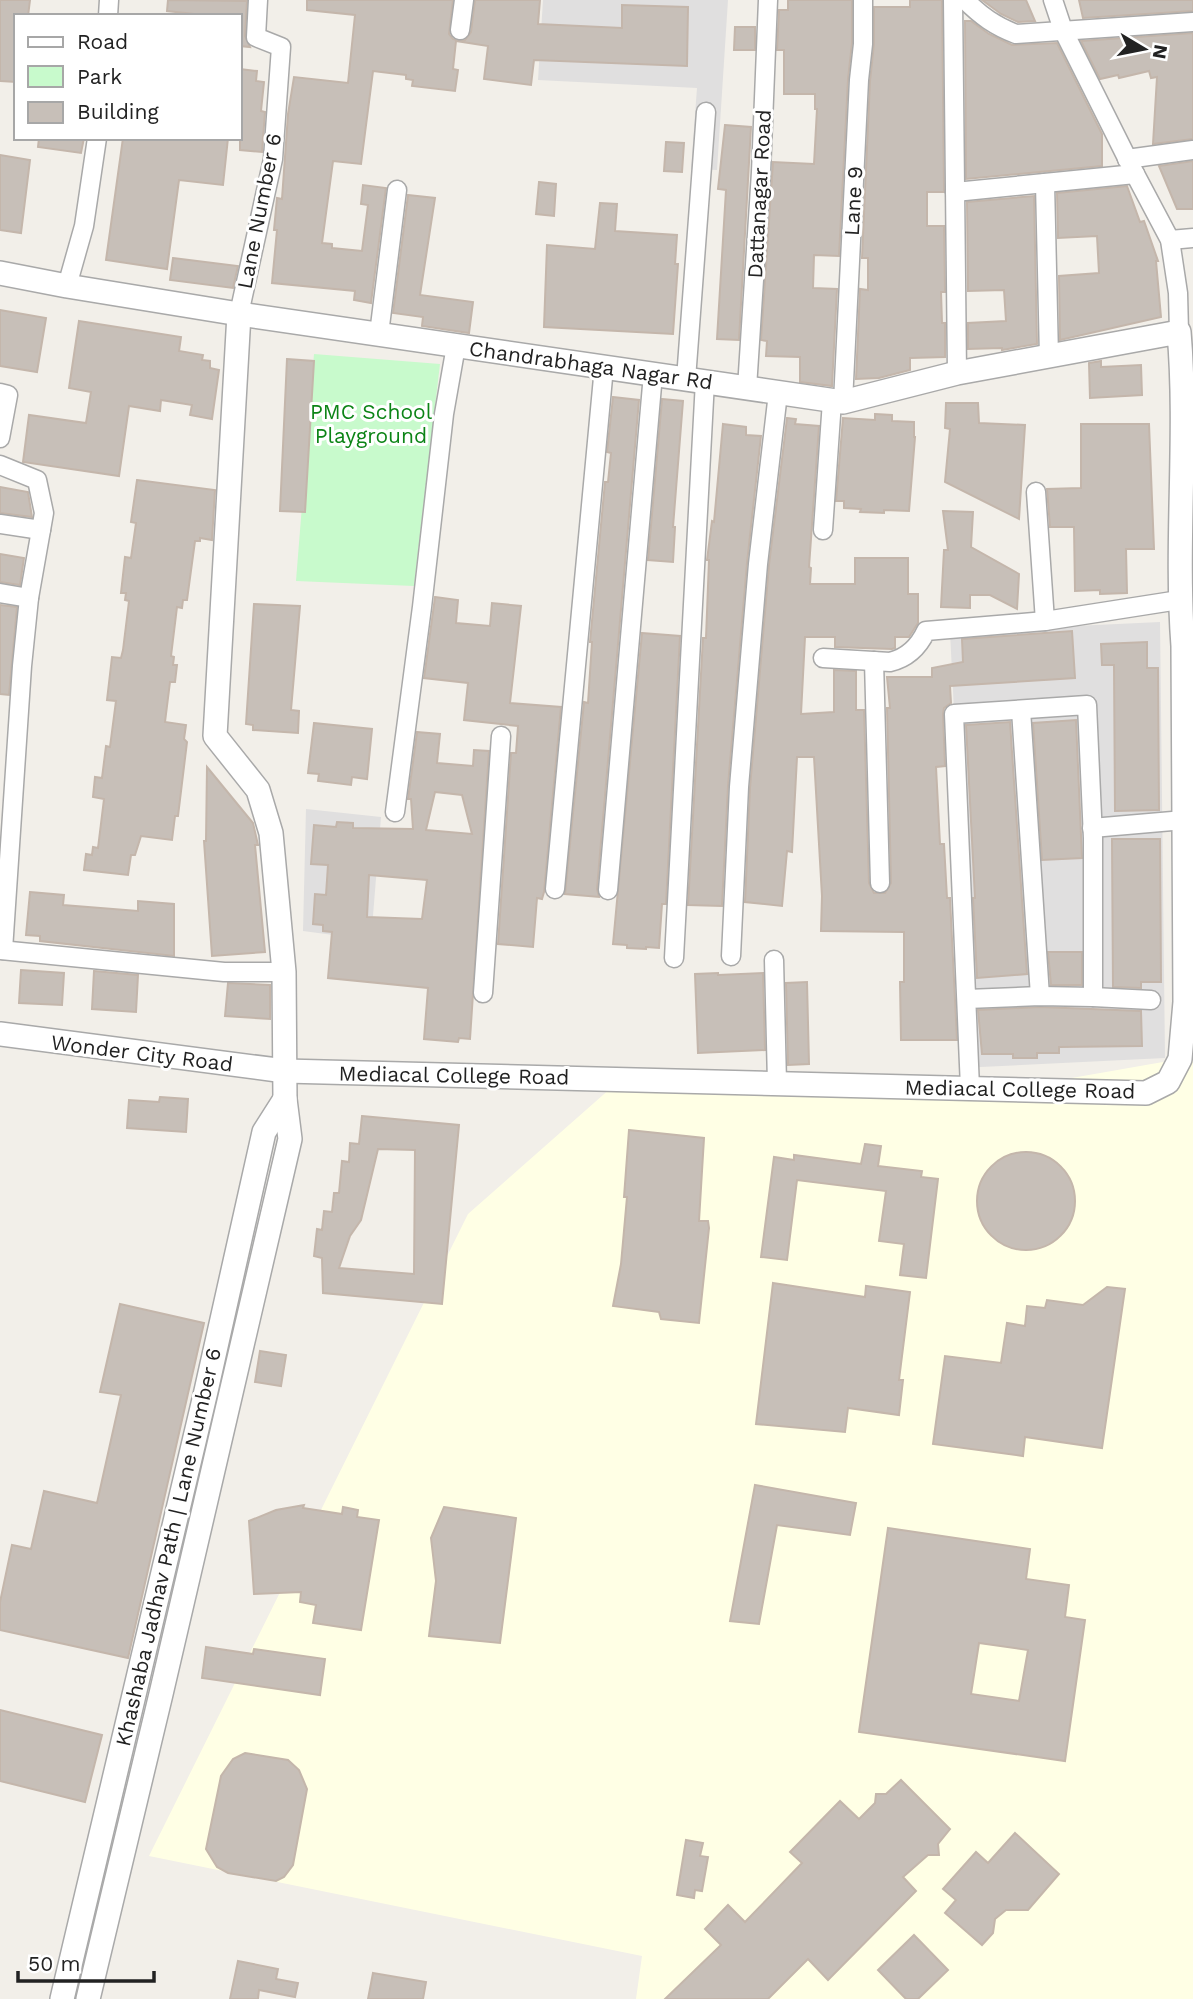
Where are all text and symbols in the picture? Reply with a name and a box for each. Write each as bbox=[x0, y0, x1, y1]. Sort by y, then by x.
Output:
legend bbox=[14, 14, 242, 140]
north arrow bbox=[1109, 14, 1179, 84]
text: Road bbox=[77, 29, 128, 54]
text: N bbox=[1148, 43, 1173, 61]
text: Park bbox=[77, 64, 122, 89]
text: Building bbox=[77, 99, 159, 124]
street label: Dattanagar Road bbox=[742, 109, 776, 279]
street label: Lane Number 6 bbox=[232, 131, 286, 291]
street label: Lane 9 bbox=[839, 166, 867, 236]
street label: Chandrabhaga Nagar Rd bbox=[468, 336, 714, 394]
park label: PMC School Playground bbox=[310, 399, 433, 448]
street label: Wonder City Road bbox=[50, 1029, 234, 1077]
street label: Mediacal College Road bbox=[338, 1060, 570, 1090]
street label: Mediacal College Road bbox=[904, 1074, 1136, 1104]
street label: Khashaba Jadhav Path | Lane Number 6 bbox=[110, 1345, 226, 1749]
scale bar bbox=[18, 1940, 154, 1984]
text: 50 m bbox=[28, 1951, 80, 1976]

